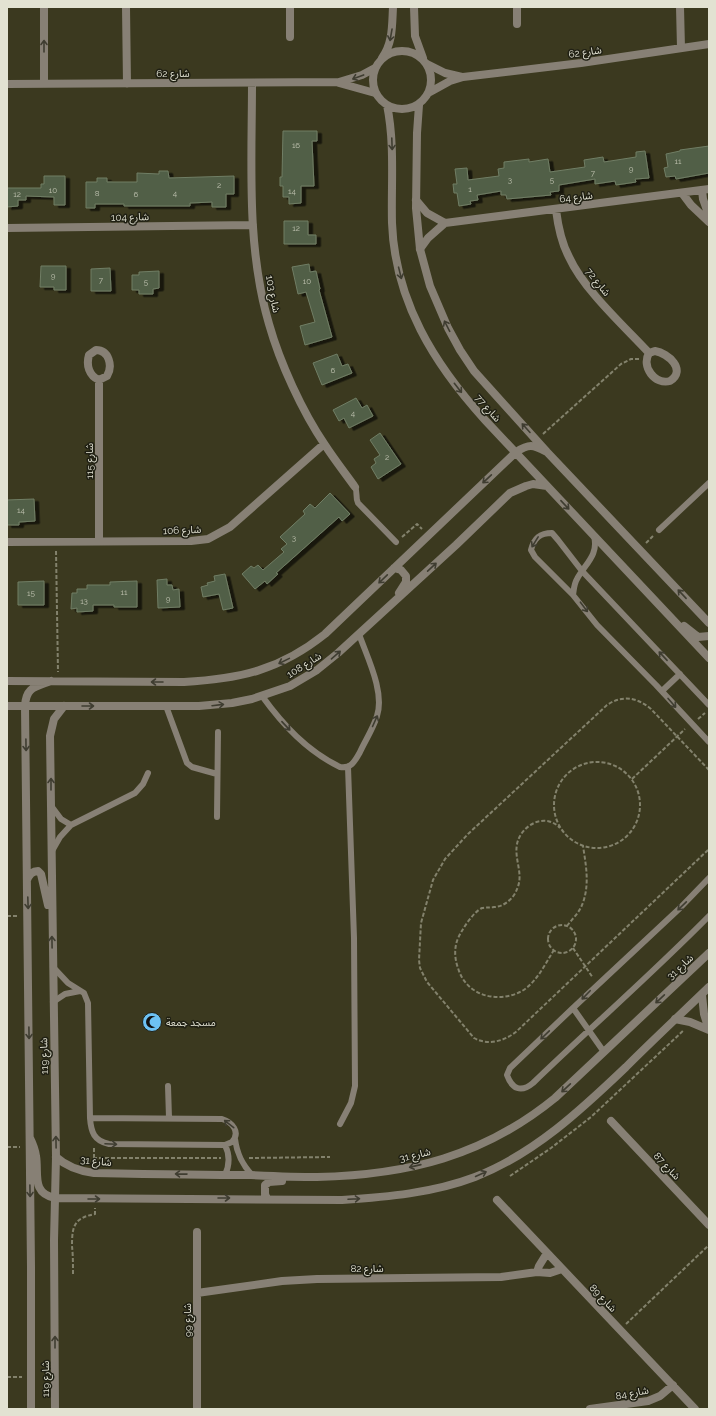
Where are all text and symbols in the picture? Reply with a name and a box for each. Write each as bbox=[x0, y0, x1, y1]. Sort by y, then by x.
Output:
one-way arrow bbox=[387, 28, 395, 41]
one-way arrow bbox=[40, 40, 48, 53]
street label: شارع 62 bbox=[568, 44, 603, 62]
street label: شارع 62 bbox=[156, 68, 190, 81]
one-way arrow bbox=[352, 73, 364, 81]
one-way arrow bbox=[388, 137, 396, 150]
house number: 16 bbox=[292, 140, 300, 150]
house number: 11 bbox=[675, 156, 682, 166]
house number: 9 bbox=[629, 164, 634, 174]
house number: 7 bbox=[591, 168, 596, 178]
house number: 3 bbox=[508, 175, 512, 185]
house number: 5 bbox=[550, 175, 555, 185]
house number: 2 bbox=[217, 180, 221, 190]
house number: 1 bbox=[468, 184, 472, 194]
house number: 10 bbox=[49, 185, 57, 195]
house number: 14 bbox=[288, 186, 297, 196]
house number: 8 bbox=[95, 188, 100, 198]
house number: 4 bbox=[173, 188, 178, 198]
house number: 12 bbox=[13, 189, 21, 199]
house number: 6 bbox=[134, 189, 139, 199]
street label: شارع 64 bbox=[559, 189, 594, 206]
street label: شارع 104 bbox=[111, 211, 149, 225]
house number: 12 bbox=[292, 223, 300, 233]
one-way arrow bbox=[397, 266, 404, 279]
street label: شارع 72 bbox=[582, 266, 613, 300]
house number: 9 bbox=[51, 271, 56, 281]
street label: شارع 103 bbox=[262, 274, 282, 314]
house number: 7 bbox=[99, 275, 104, 285]
house number: 10 bbox=[303, 276, 311, 286]
house number: 5 bbox=[144, 277, 149, 287]
one-way arrow bbox=[443, 320, 450, 332]
house number: 6 bbox=[331, 365, 336, 375]
one-way arrow bbox=[453, 383, 462, 394]
street label: شارع 77 bbox=[471, 392, 503, 425]
house number: 4 bbox=[351, 408, 356, 418]
one-way arrow bbox=[522, 424, 531, 434]
street label: شارع 115 bbox=[84, 443, 97, 479]
house number: 2 bbox=[385, 452, 389, 462]
one-way arrow bbox=[482, 475, 492, 484]
one-way arrow bbox=[560, 499, 569, 510]
house number: 14 bbox=[17, 505, 26, 515]
street label: شارع 106 bbox=[163, 524, 202, 538]
house number: 3 bbox=[292, 533, 296, 543]
one-way arrow bbox=[531, 536, 540, 547]
one-way arrow bbox=[426, 563, 436, 572]
one-way arrow bbox=[378, 574, 388, 584]
house number: 11 bbox=[121, 587, 128, 597]
house number: 15 bbox=[27, 588, 36, 598]
one-way arrow bbox=[677, 589, 687, 599]
house number: 9 bbox=[166, 594, 171, 604]
house number: 13 bbox=[80, 596, 88, 606]
one-way arrow bbox=[579, 602, 588, 613]
street label: شارع 108 bbox=[285, 650, 324, 682]
one-way arrow bbox=[330, 651, 341, 660]
one-way arrow bbox=[658, 651, 668, 661]
one-way arrow bbox=[278, 658, 290, 665]
one-way arrow bbox=[151, 678, 164, 686]
one-way arrow bbox=[667, 697, 676, 708]
one-way arrow bbox=[211, 701, 224, 708]
one-way arrow bbox=[81, 702, 94, 710]
one-way arrow bbox=[371, 716, 379, 728]
one-way arrow bbox=[282, 721, 291, 731]
one-way arrow bbox=[22, 738, 30, 751]
one-way arrow bbox=[47, 778, 55, 791]
one-way arrow bbox=[24, 896, 32, 909]
one-way arrow bbox=[677, 901, 687, 911]
one-way arrow bbox=[48, 936, 56, 949]
street label: شارع 31 bbox=[665, 952, 697, 983]
one-way arrow bbox=[582, 990, 591, 1000]
one-way arrow bbox=[655, 994, 665, 1004]
mosque icon: مسجد جمعة bbox=[141, 1011, 163, 1033]
place label: مسجد جمعة bbox=[166, 1017, 216, 1028]
one-way arrow bbox=[25, 1026, 33, 1039]
one-way arrow bbox=[540, 1031, 550, 1040]
street label: شارع 119 bbox=[38, 1037, 52, 1074]
one-way arrow bbox=[561, 1083, 571, 1092]
one-way arrow bbox=[224, 1119, 234, 1128]
one-way arrow bbox=[52, 1136, 60, 1149]
one-way arrow bbox=[104, 1140, 117, 1147]
street label: شارع 31 bbox=[398, 1146, 432, 1166]
street label: شارع 87 bbox=[650, 1150, 682, 1183]
street label: شارع 31 bbox=[79, 1154, 112, 1170]
one-way arrow bbox=[409, 1163, 422, 1170]
one-way arrow bbox=[175, 1170, 188, 1178]
one-way arrow bbox=[474, 1170, 486, 1177]
one-way arrow bbox=[26, 1184, 34, 1197]
one-way arrow bbox=[217, 1194, 230, 1202]
one-way arrow bbox=[87, 1195, 100, 1203]
one-way arrow bbox=[347, 1195, 360, 1203]
street label: شارع 82 bbox=[350, 1263, 384, 1276]
street label: شارع 89 bbox=[586, 1282, 619, 1315]
street label: شارع 99 bbox=[182, 1303, 195, 1337]
one-way arrow bbox=[51, 1336, 59, 1349]
street label: شارع 119 bbox=[40, 1361, 53, 1397]
street label: شارع 84 bbox=[615, 1384, 650, 1404]

